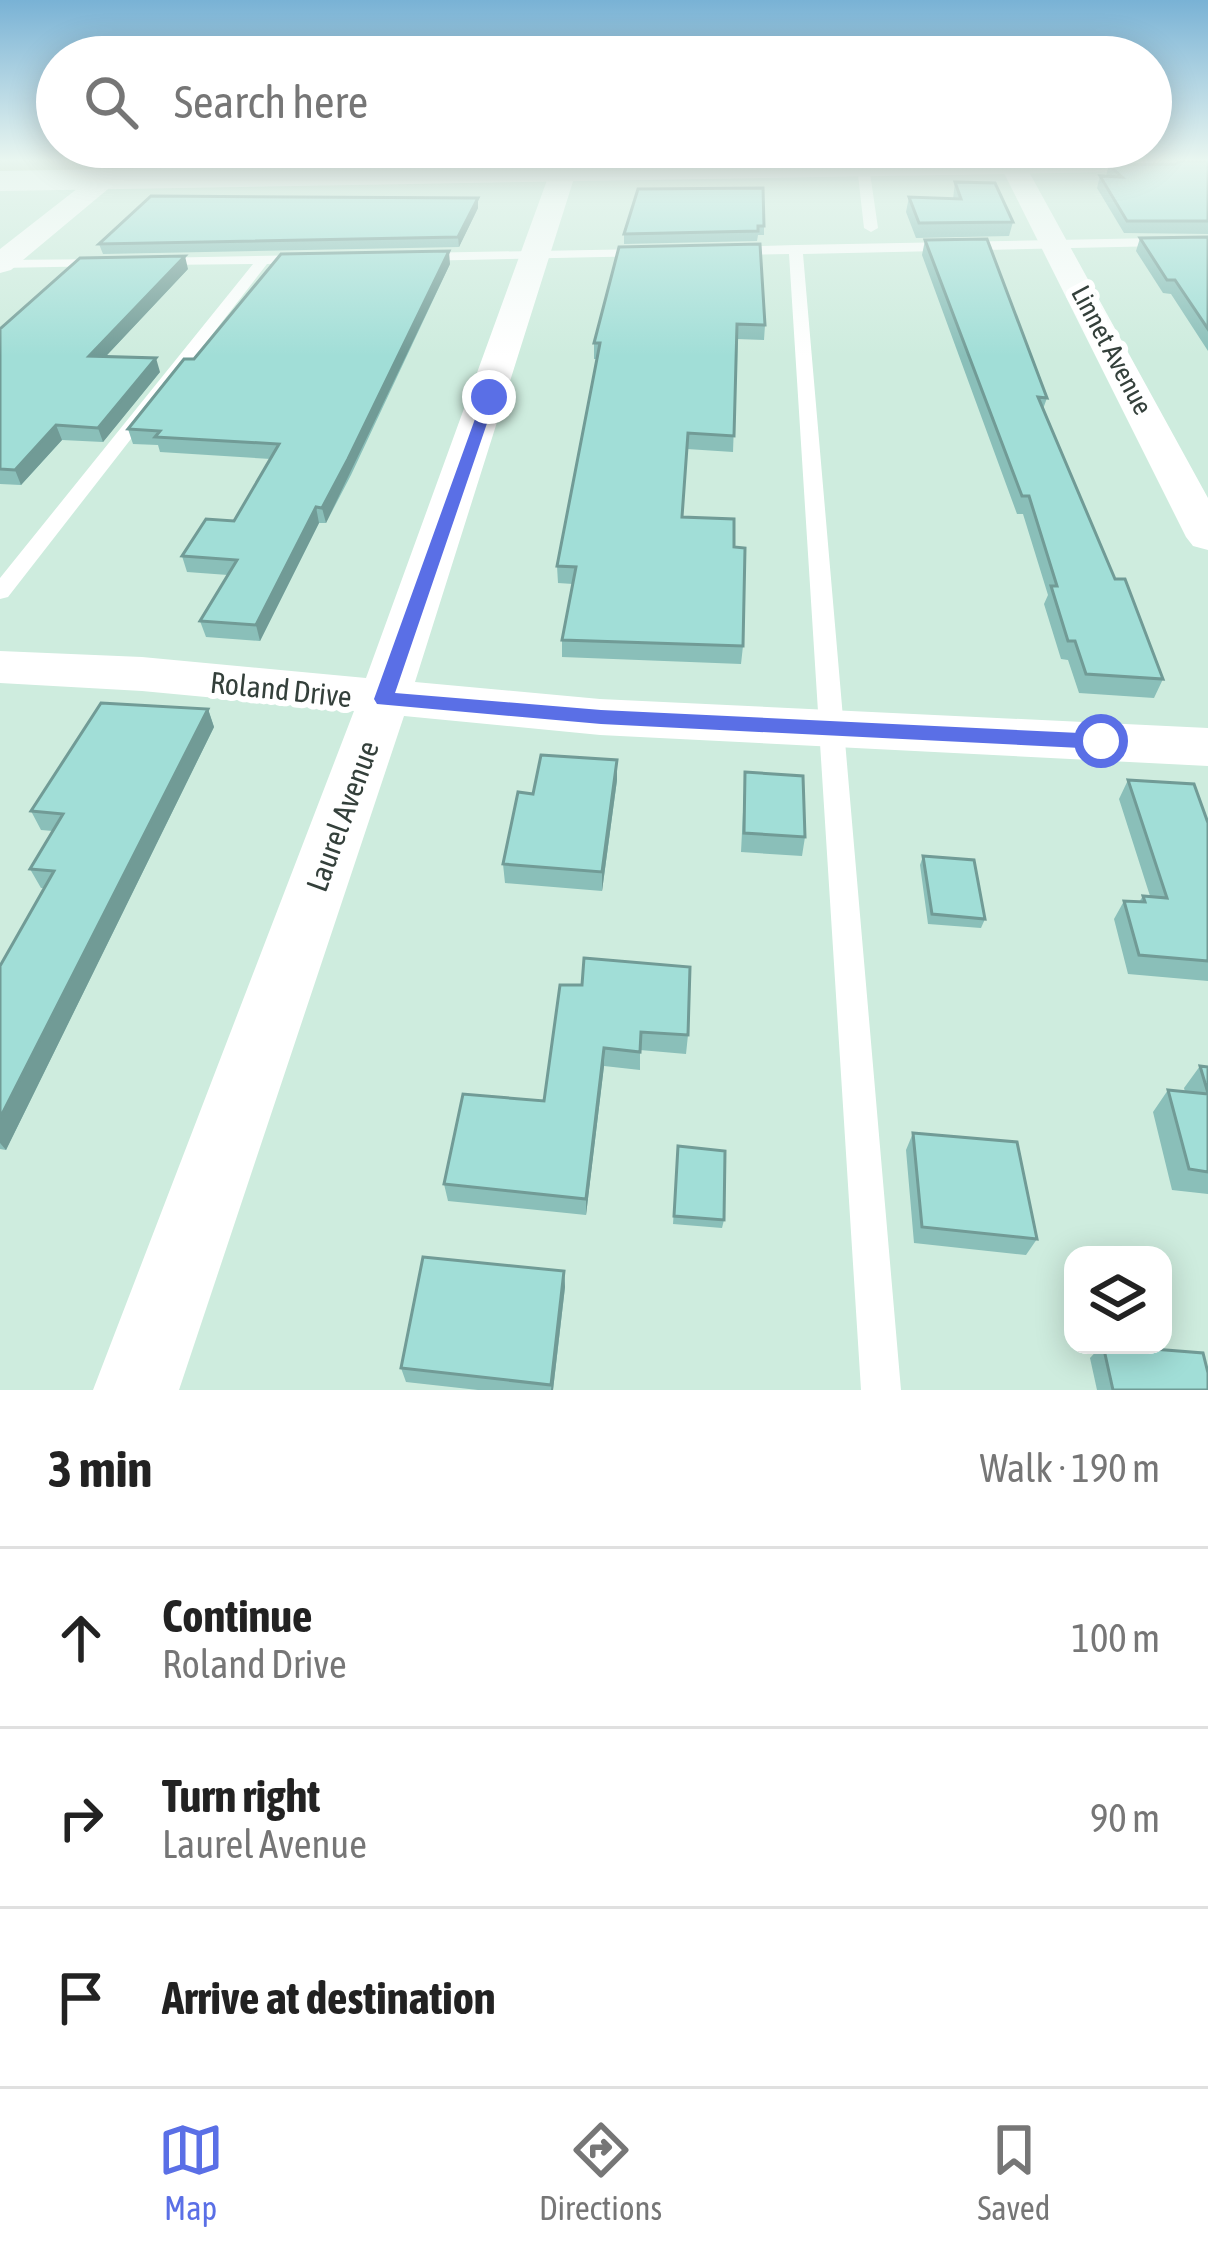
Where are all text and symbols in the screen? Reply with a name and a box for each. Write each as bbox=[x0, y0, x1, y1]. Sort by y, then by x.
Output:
search box bbox=[36, 36, 1172, 168]
icon: search bbox=[78, 69, 144, 135]
text: Search here bbox=[174, 76, 368, 128]
street label: Linnet Avenue bbox=[1065, 280, 1159, 420]
route end bbox=[462, 370, 516, 424]
street label: Roland Drive bbox=[209, 665, 353, 713]
route start bbox=[1074, 714, 1128, 768]
street label: Laurel Avenue bbox=[299, 736, 385, 896]
map controls bbox=[1064, 1246, 1172, 1354]
button: layers bbox=[1064, 1246, 1172, 1354]
text: 3 min bbox=[48, 1439, 152, 1498]
text: Walk · 190 m bbox=[980, 1446, 1160, 1490]
text: Continue bbox=[162, 1590, 313, 1642]
icon: ahead bbox=[48, 1605, 114, 1671]
text: 100 m bbox=[1072, 1616, 1160, 1660]
text: Roland Drive bbox=[162, 1642, 347, 1686]
text: Turn right bbox=[162, 1770, 320, 1822]
icon: right bbox=[48, 1785, 114, 1851]
text: 90 m bbox=[1090, 1796, 1160, 1840]
text: Laurel Avenue bbox=[162, 1822, 367, 1866]
icon: arrive bbox=[48, 1965, 114, 2031]
text: Arrive at destination bbox=[162, 1972, 496, 2024]
tab: Map bbox=[158, 2117, 224, 2227]
tab: Directions bbox=[539, 2117, 662, 2227]
tab: Saved bbox=[977, 2117, 1050, 2227]

